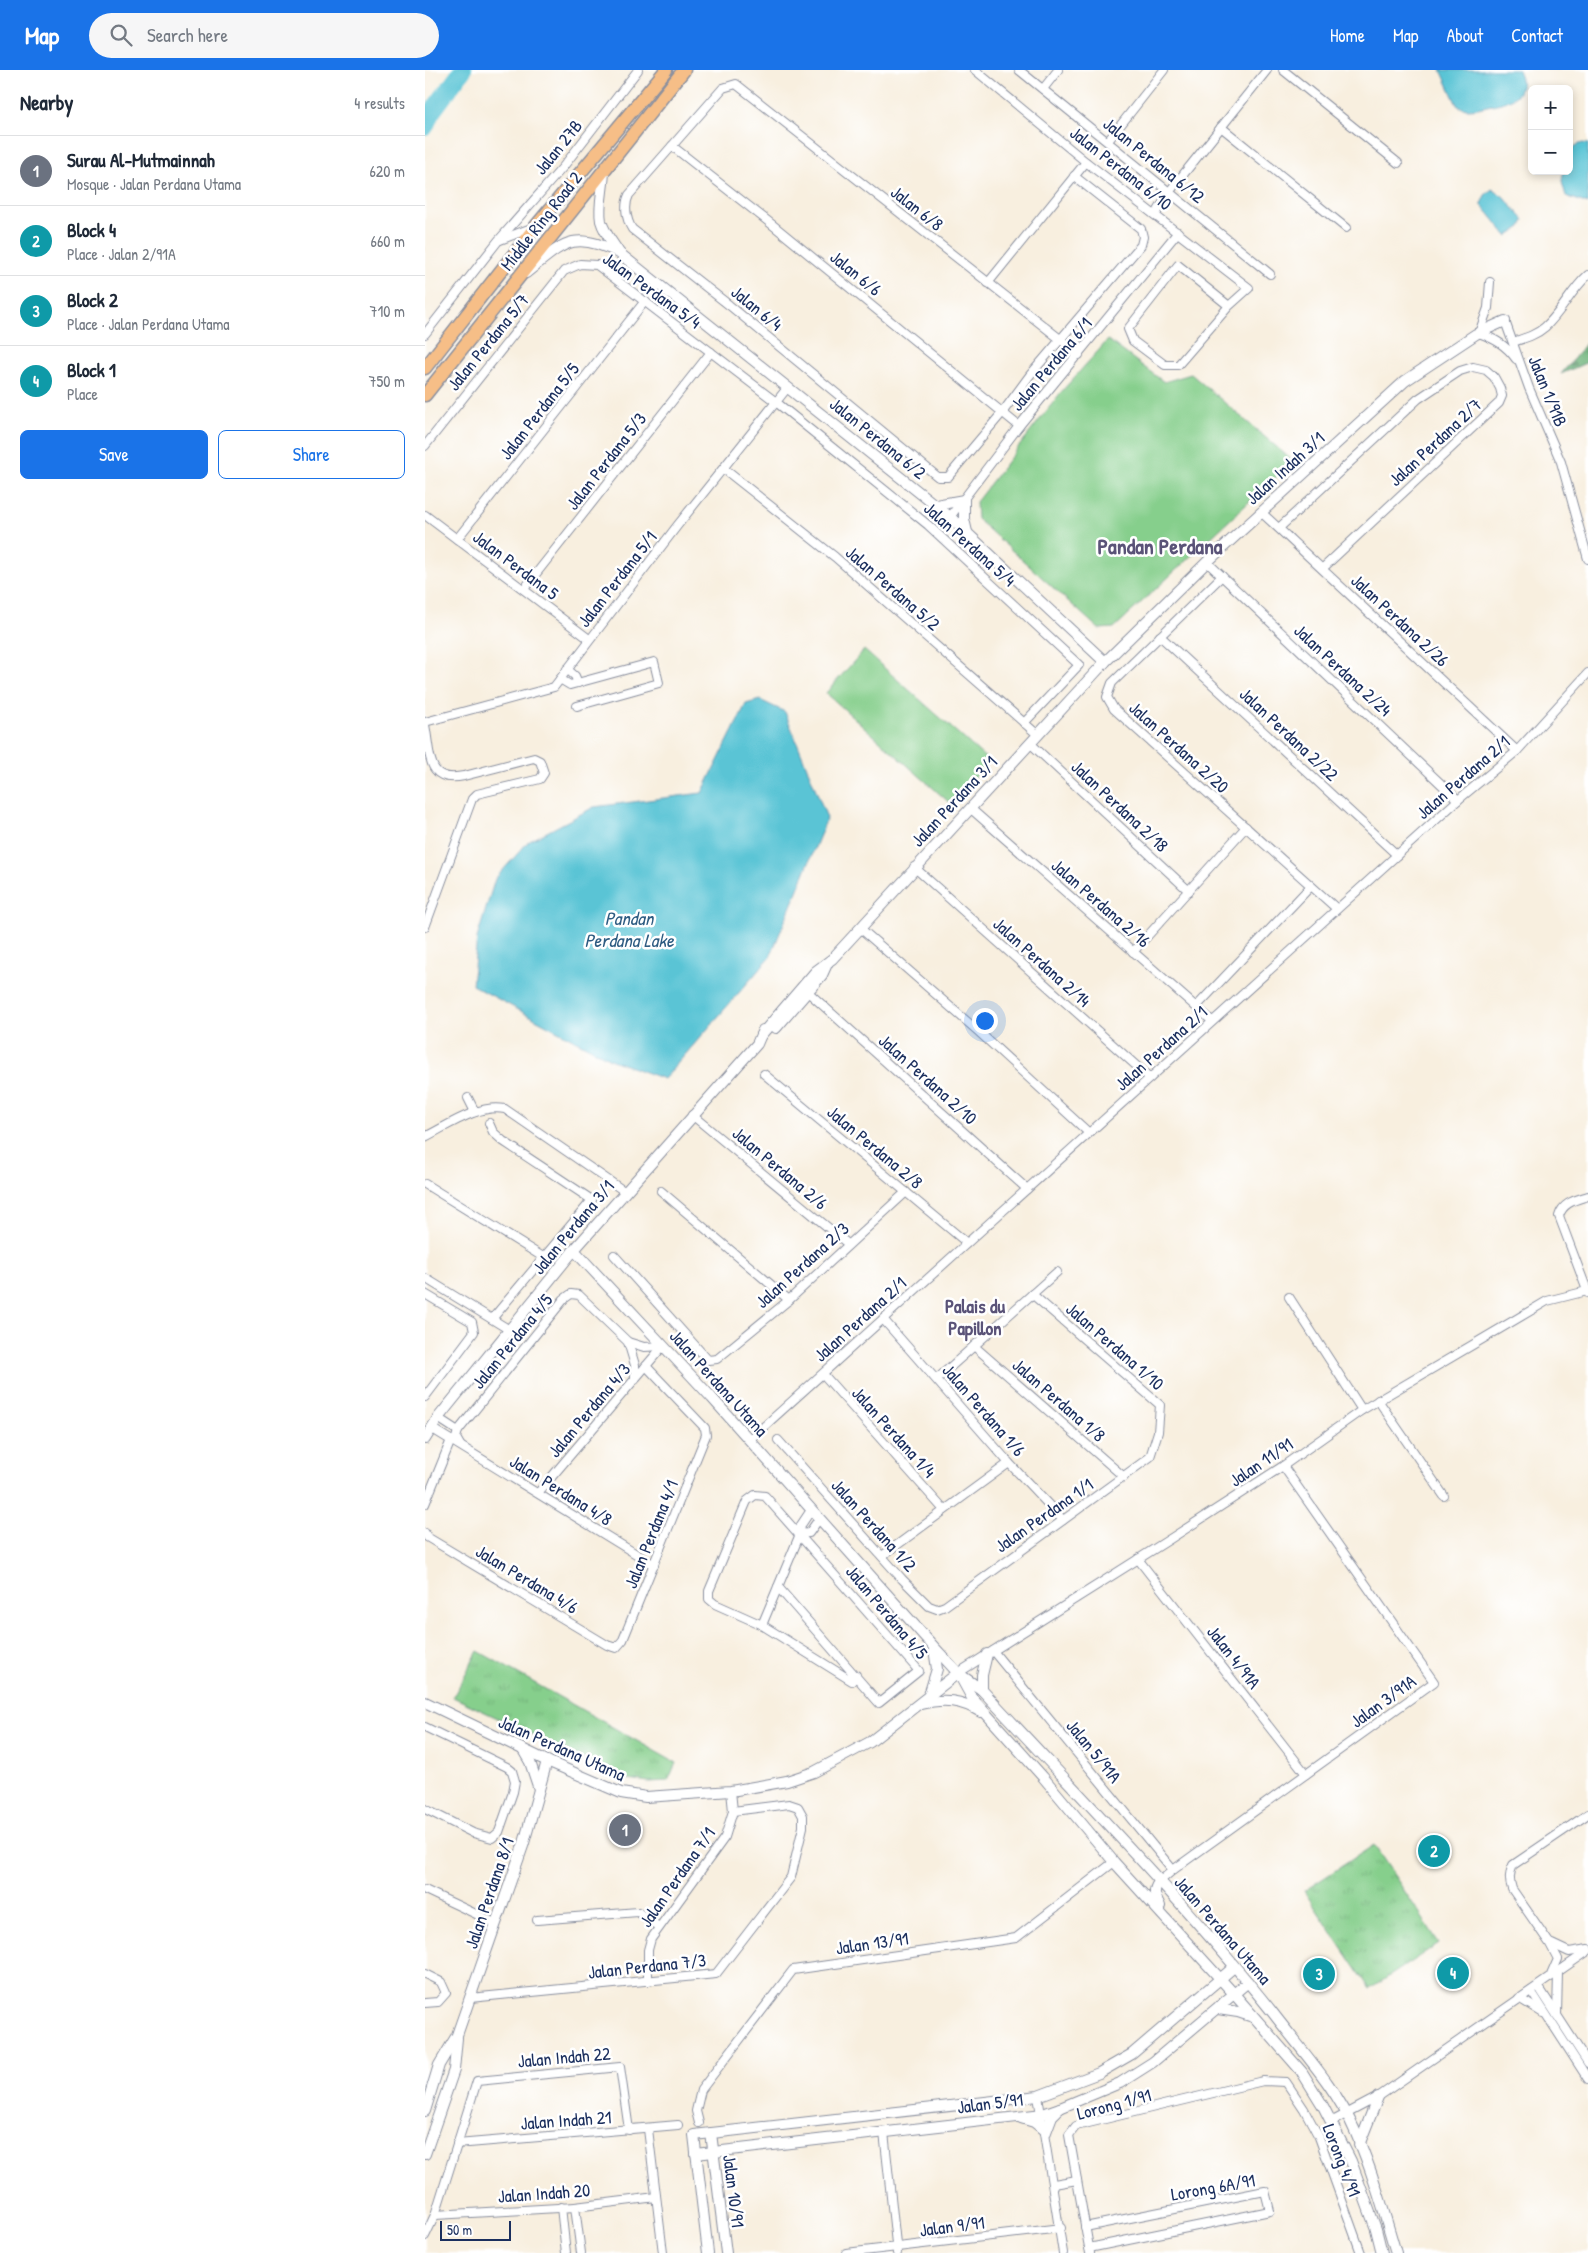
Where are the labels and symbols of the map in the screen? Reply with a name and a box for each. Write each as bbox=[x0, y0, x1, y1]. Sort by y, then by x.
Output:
street label: Jalan Perdana 6/12 bbox=[1098, 111, 1210, 209]
street label: Jalan 27B bbox=[528, 114, 588, 180]
street label: Jalan Perdana 6/10 bbox=[1065, 120, 1177, 216]
street label: Middle Ring Road 2 bbox=[494, 166, 588, 276]
street label: Jalan 6/8 bbox=[885, 180, 949, 237]
street label: Jalan 6/6 bbox=[825, 244, 887, 302]
street label: Jalan Perdana 5/4 bbox=[598, 246, 706, 334]
street label: Jalan 6/4 bbox=[726, 280, 788, 337]
street label: Jalan Perdana 5/7 bbox=[441, 288, 535, 396]
street label: Jalan Perdana 6/1 bbox=[1004, 312, 1098, 416]
street label: Jalan 1/91B bbox=[1523, 352, 1573, 430]
street label: Jalan Perdana 5/5 bbox=[493, 357, 585, 465]
street label: Jalan Perdana 6/2 bbox=[825, 391, 932, 485]
street label: Jalan Perdana 2/7 bbox=[1383, 392, 1487, 492]
street label: Jalan Perdana 5/3 bbox=[560, 407, 652, 515]
street label: Jalan Indah 3/1 bbox=[1240, 426, 1330, 510]
street label: Jalan Perdana 5/4 bbox=[919, 496, 1022, 592]
street label: Jalan Perdana 5 bbox=[468, 524, 564, 606]
street label: Jalan Perdana 5/1 bbox=[572, 526, 662, 632]
district label: Pandan Perdana bbox=[1098, 531, 1223, 561]
street label: Jalan Perdana 5/2 bbox=[840, 540, 946, 636]
street label: Jalan Perdana 2/26 bbox=[1346, 568, 1454, 672]
street label: Jalan Perdana 2/24 bbox=[1289, 618, 1397, 722]
street label: Jalan Perdana 2/22 bbox=[1234, 682, 1344, 787]
street label: Jalan Perdana 2/20 bbox=[1124, 695, 1234, 799]
street label: Jalan Perdana 2/1 bbox=[1411, 729, 1515, 825]
street label: Jalan Perdana 3/1 bbox=[905, 750, 1003, 852]
street label: Jalan Perdana 2/18 bbox=[1066, 754, 1174, 858]
street label: Jalan Perdana 2/16 bbox=[1046, 853, 1156, 953]
water label: Pandan Perdana Lake bbox=[584, 905, 675, 953]
street label: Jalan Perdana 2/14 bbox=[988, 911, 1096, 1013]
street label: Jalan Perdana 2/1 bbox=[1109, 1000, 1213, 1096]
your location bbox=[972, 1008, 998, 1034]
street label: Jalan Perdana 2/10 bbox=[873, 1028, 983, 1130]
street label: Jalan Perdana 2/8 bbox=[822, 1100, 928, 1195]
street label: Jalan Perdana 2/6 bbox=[727, 1121, 833, 1215]
street label: Jalan Perdana 3/1 bbox=[526, 1174, 620, 1280]
street label: Jalan Perdana 2/3 bbox=[750, 1216, 854, 1314]
street label: Jalan Perdana 2/1 bbox=[808, 1271, 912, 1367]
street label: Jalan Perdana 4/5 bbox=[466, 1288, 558, 1394]
district label: Palais du Papillon bbox=[945, 1293, 1005, 1342]
street label: Jalan Perdana 1/10 bbox=[1060, 1296, 1170, 1396]
street label: Jalan Perdana Utama bbox=[664, 1324, 774, 1442]
street label: Jalan Perdana 1/8 bbox=[1007, 1353, 1111, 1448]
street label: Jalan Perdana 4/3 bbox=[542, 1357, 636, 1463]
street label: Jalan Perdana 1/6 bbox=[937, 1358, 1031, 1462]
street label: Jalan Perdana 1/4 bbox=[846, 1381, 942, 1483]
street label: Jalan 11/91 bbox=[1224, 1432, 1298, 1492]
street label: Jalan Perdana 4/8 bbox=[505, 1449, 617, 1531]
street label: Jalan Perdana 1/1 bbox=[990, 1472, 1098, 1558]
street label: Jalan Perdana 1/2 bbox=[826, 1473, 923, 1577]
street label: Jalan Perdana 4/1 bbox=[618, 1476, 684, 1592]
street label: Jalan Perdana 4/6 bbox=[471, 1539, 583, 1619]
street label: Jalan Perdana 4/5 bbox=[840, 1560, 934, 1665]
street label: Jalan 4/91A bbox=[1201, 1620, 1267, 1694]
street label: Jalan 3/91A bbox=[1345, 1669, 1421, 1733]
street label: Jalan Perdana Utama bbox=[495, 1709, 629, 1787]
street label: Jalan 5/91A bbox=[1061, 1714, 1127, 1788]
pin: 1 bbox=[609, 1811, 641, 1849]
street label: Jalan Perdana 7/1 bbox=[633, 1822, 721, 1932]
pin: 2 bbox=[1418, 1832, 1450, 1870]
street label: Jalan Perdana 8/1 bbox=[458, 1834, 520, 1952]
street label: Jalan Perdana Utama bbox=[1169, 1870, 1277, 1990]
street label: Jalan 13/91 bbox=[834, 1926, 910, 1960]
street label: Jalan Perdana 7/3 bbox=[587, 1947, 707, 1985]
pin: 4 bbox=[1437, 1954, 1469, 1992]
pin: 3 bbox=[1303, 1955, 1335, 1993]
street label: Jalan Indah 22 bbox=[517, 2040, 612, 2073]
street label: Lorong 1/91 bbox=[1074, 2082, 1154, 2126]
street label: Jalan 5/91 bbox=[956, 2087, 1024, 2119]
street label: Jalan Indah 21 bbox=[520, 2104, 612, 2136]
street label: Lorong 4/91 bbox=[1317, 2120, 1367, 2200]
street label: Jalan 10/91 bbox=[717, 2153, 751, 2229]
street label: Lorong 6A/91 bbox=[1169, 2167, 1257, 2207]
street label: Jalan Indah 20 bbox=[497, 2177, 591, 2209]
street label: Jalan 9/91 bbox=[918, 2210, 986, 2242]
scale bar bbox=[440, 2218, 511, 2241]

